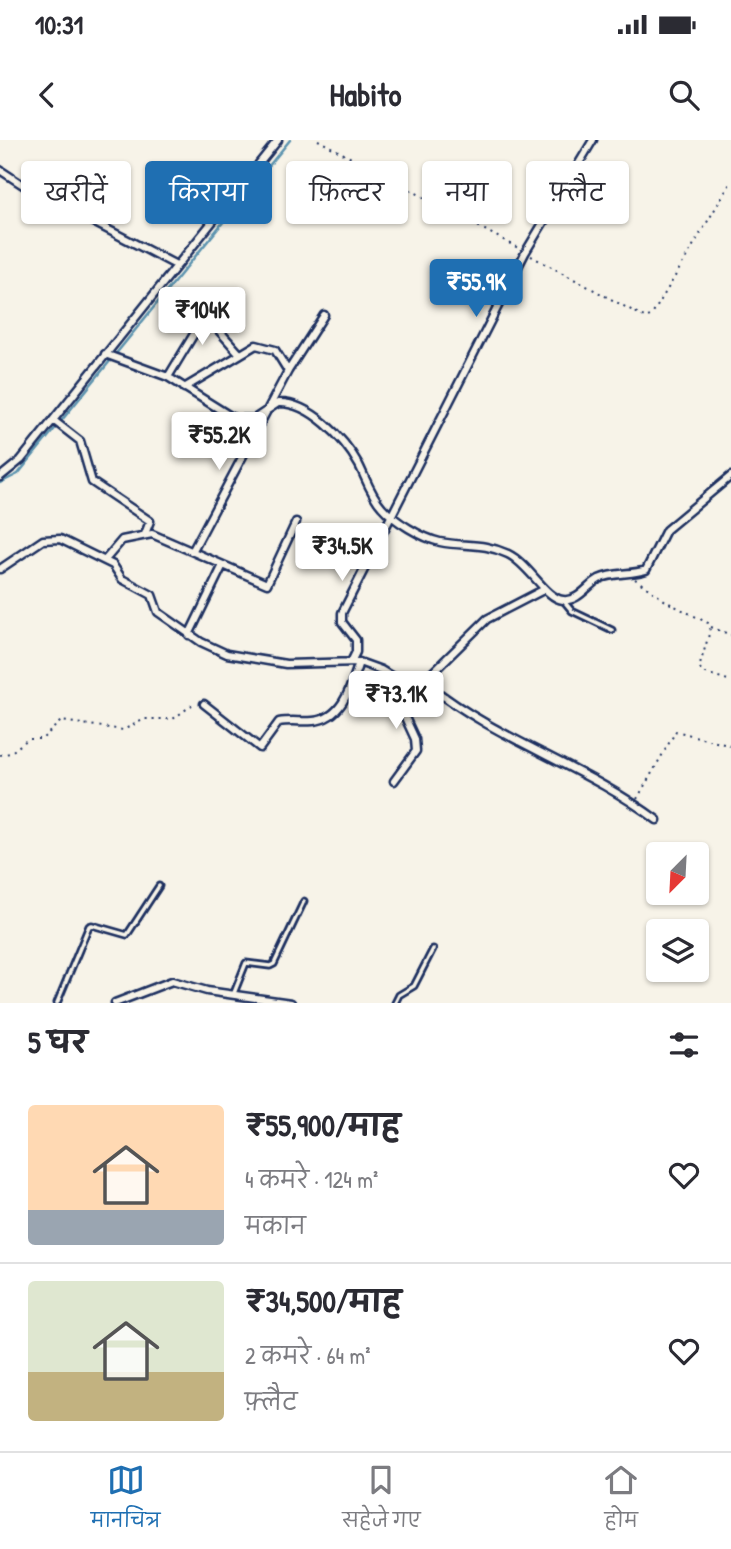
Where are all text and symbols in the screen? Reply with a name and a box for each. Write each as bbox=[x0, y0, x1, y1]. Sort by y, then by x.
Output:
text: 10:31 bbox=[35, 7, 83, 42]
text: Habito bbox=[330, 73, 401, 116]
icon: back bbox=[28, 76, 66, 114]
icon: search bbox=[665, 76, 703, 114]
chip: खरीदें bbox=[21, 161, 131, 224]
chip: किराया bbox=[145, 161, 272, 224]
chip: फ़िल्टर bbox=[286, 161, 408, 224]
chip: नया bbox=[422, 161, 512, 224]
chip: फ़्लैट bbox=[526, 161, 629, 224]
pin: ₹55.9K bbox=[419, 260, 533, 319]
text: ₹55.9K bbox=[446, 266, 506, 297]
pin: ₹104K bbox=[153, 288, 251, 347]
text: ₹104K bbox=[174, 294, 230, 325]
pin: ₹55.2K bbox=[162, 412, 276, 472]
text: ₹55.2K bbox=[188, 419, 250, 450]
pin: ₹34.5K bbox=[285, 524, 399, 583]
text: ₹34.5K bbox=[311, 530, 373, 561]
pin: ₹73.1K bbox=[339, 672, 453, 731]
text: ₹73.1K bbox=[365, 678, 427, 709]
north arrow bbox=[646, 842, 709, 905]
map controls bbox=[646, 842, 709, 982]
button: layers bbox=[646, 919, 709, 982]
text: 5 घर bbox=[28, 1022, 88, 1062]
icon: filters bbox=[665, 1026, 703, 1064]
text: ₹55,900/माह bbox=[245, 1105, 400, 1145]
icon: home bbox=[84, 1133, 168, 1217]
icon: heart bbox=[665, 1156, 703, 1194]
text: 4 कमरे · 124 m² bbox=[245, 1164, 378, 1195]
text: मकान bbox=[245, 1210, 306, 1241]
text: ₹34,500/माह bbox=[245, 1281, 401, 1321]
icon: home bbox=[84, 1309, 168, 1393]
icon: heart bbox=[665, 1332, 703, 1370]
text: 2 कमरे · 64 m² bbox=[245, 1340, 370, 1371]
text: फ़्लैट bbox=[245, 1386, 297, 1417]
tab: मानचित्र bbox=[91, 1461, 161, 1541]
tab: सहेजे गए bbox=[342, 1461, 421, 1541]
tab: होम bbox=[602, 1461, 640, 1541]

